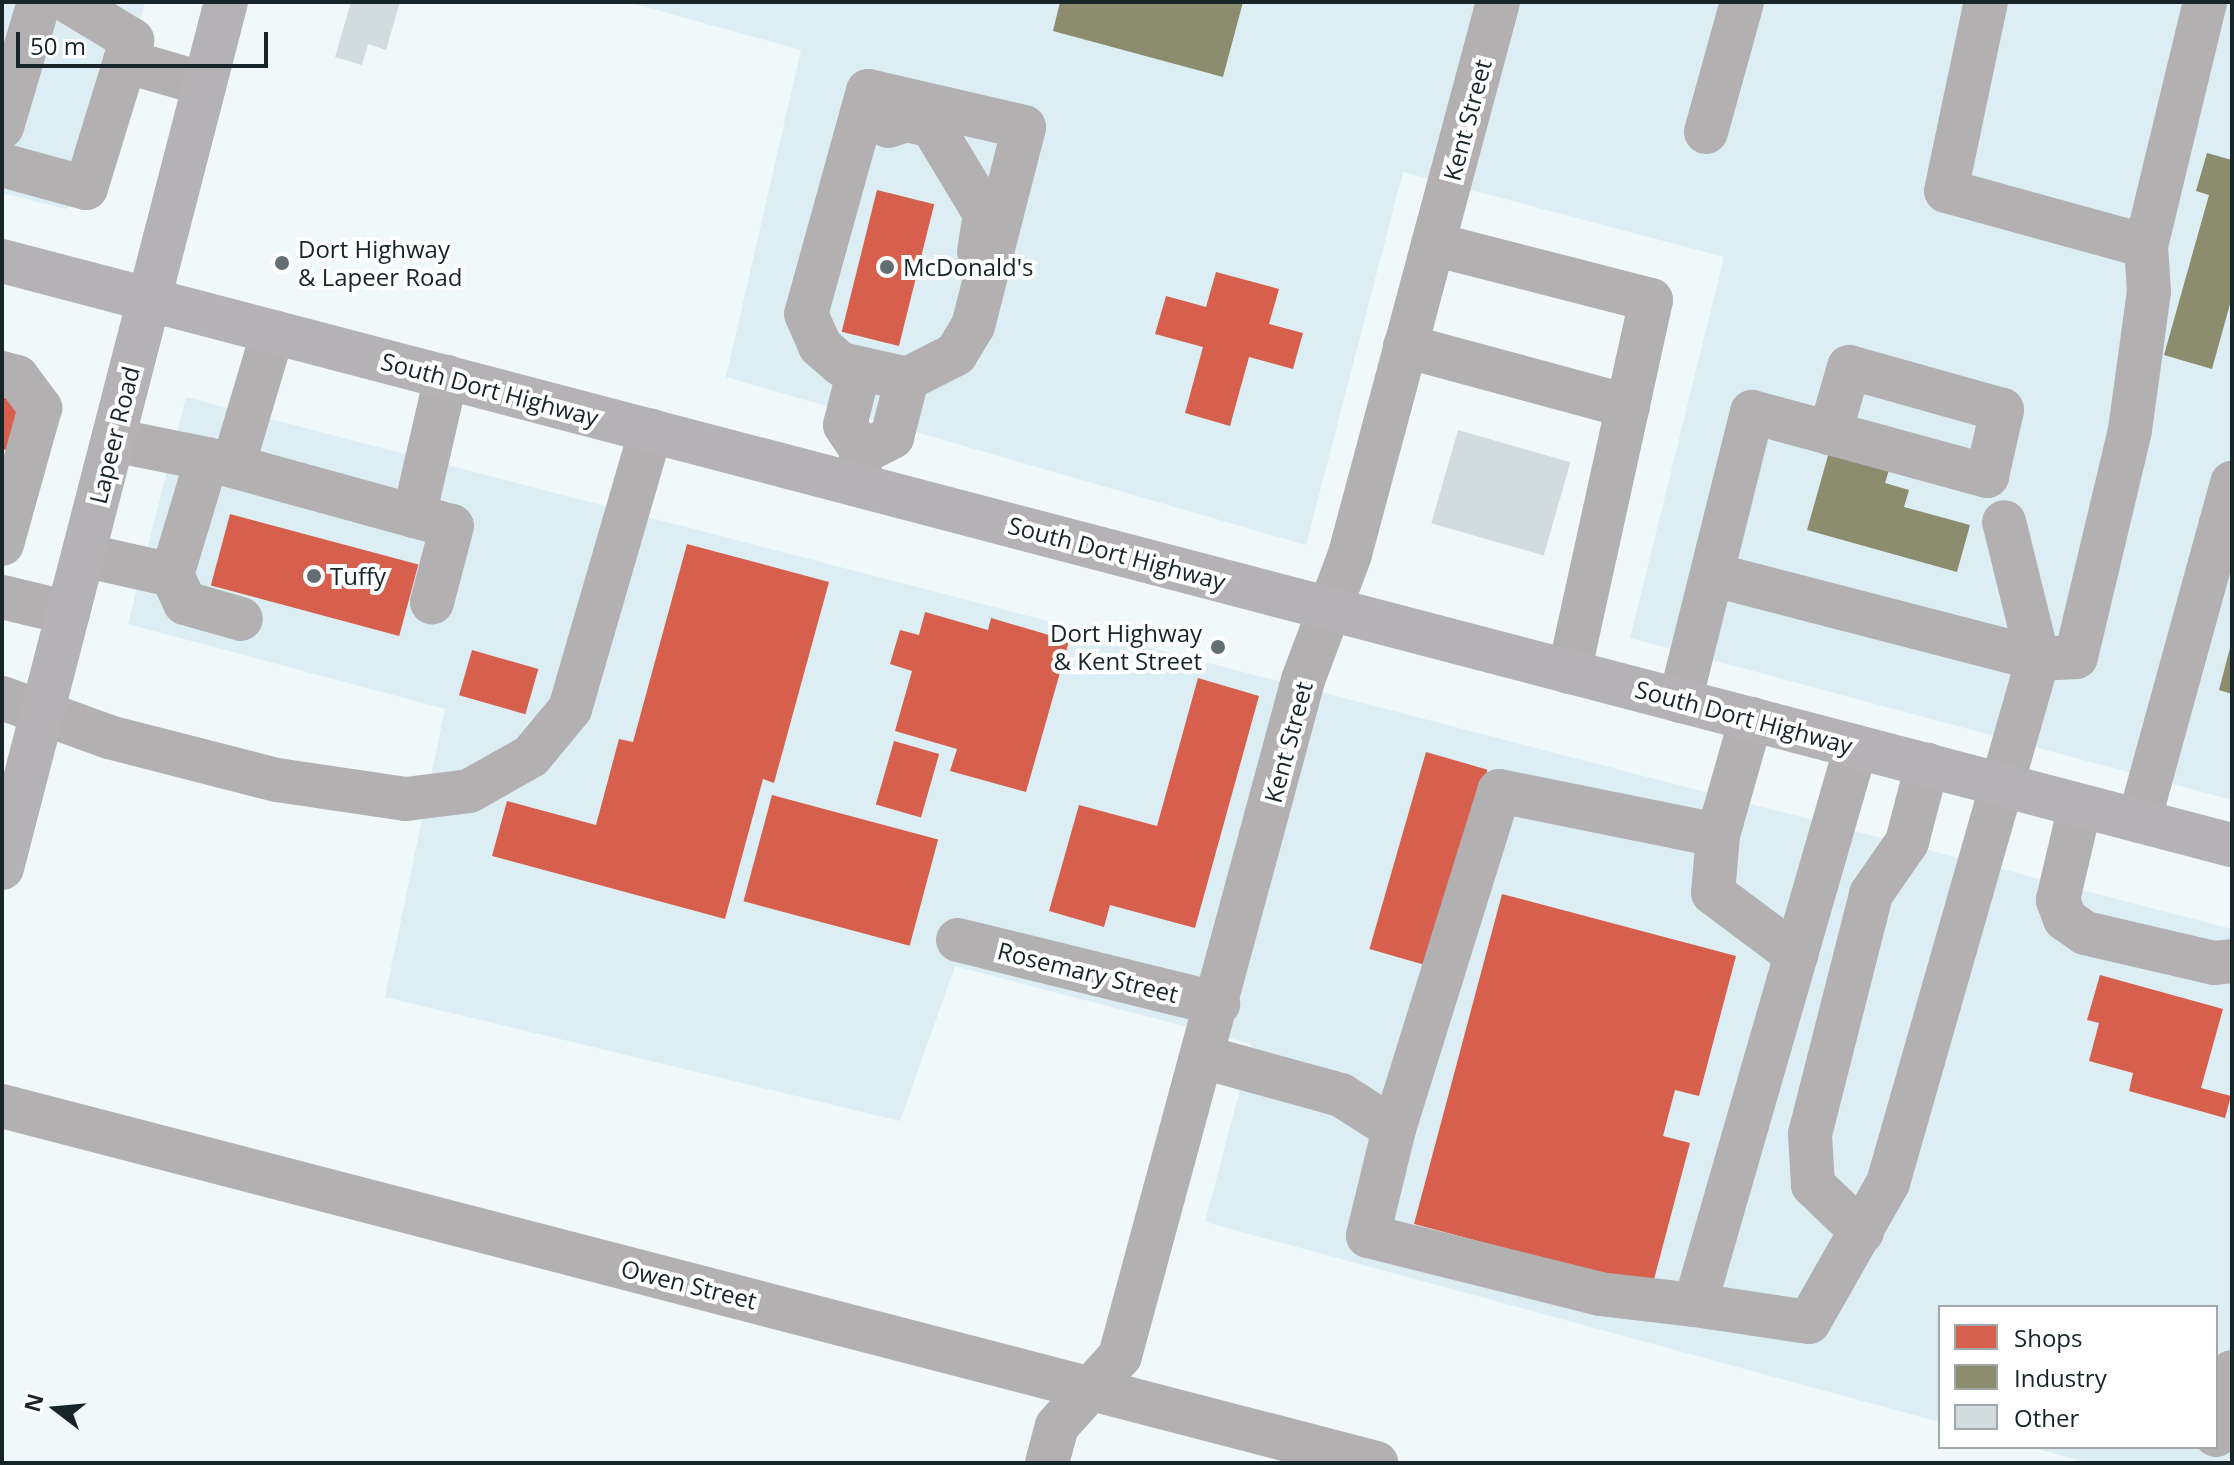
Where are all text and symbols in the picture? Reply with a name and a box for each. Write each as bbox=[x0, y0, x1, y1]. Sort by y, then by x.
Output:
scale bar bbox=[20, 16, 272, 66]
text: 50 m bbox=[30, 29, 86, 62]
street label: Kent Street bbox=[1437, 56, 1497, 184]
place label: Dort Highway & Lapeer Road bbox=[298, 235, 463, 291]
place label: McDonald's bbox=[903, 253, 1033, 281]
marker: Dort Highway & Lapeer Road bbox=[273, 254, 291, 272]
marker: McDonald's bbox=[878, 258, 896, 276]
street label: South Dort Highway bbox=[378, 346, 602, 432]
street label: Lapeer Road bbox=[83, 363, 145, 507]
street label: South Dort Highway bbox=[1005, 510, 1229, 596]
place label: Tuffy bbox=[330, 562, 386, 590]
marker: Tuffy bbox=[305, 567, 323, 585]
place label: Dort Highway & Kent Street bbox=[1050, 619, 1202, 675]
marker: Dort Highway & Kent Street bbox=[1209, 638, 1227, 656]
street label: South Dort Highway bbox=[1632, 674, 1856, 760]
street label: Kent Street bbox=[1258, 678, 1318, 806]
street label: Rosemary Street bbox=[995, 936, 1181, 1008]
street label: Owen Street bbox=[618, 1253, 760, 1315]
legend bbox=[1938, 1305, 2218, 1449]
text: Shops bbox=[2014, 1321, 2082, 1354]
text: Industry bbox=[2014, 1361, 2107, 1394]
north arrow bbox=[16, 1369, 96, 1449]
text: N bbox=[16, 1390, 50, 1415]
text: Other bbox=[2014, 1401, 2079, 1434]

